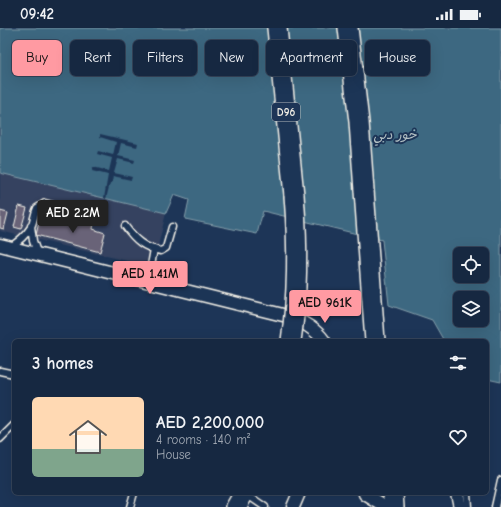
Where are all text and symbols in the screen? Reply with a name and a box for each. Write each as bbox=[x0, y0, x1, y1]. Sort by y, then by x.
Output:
text: 09:42 bbox=[20, 5, 54, 23]
chip: Buy bbox=[12, 40, 62, 76]
chip: Rent bbox=[70, 40, 125, 76]
chip: Filters bbox=[133, 40, 197, 76]
chip: New bbox=[205, 40, 258, 76]
chip: Apartment bbox=[266, 40, 357, 76]
chip: House bbox=[365, 40, 430, 76]
road number: D96 bbox=[272, 103, 300, 121]
water label: خور دبي bbox=[373, 127, 418, 146]
pin: AED 2.2M bbox=[32, 200, 114, 234]
text: AED 2.2M bbox=[46, 205, 100, 220]
map controls bbox=[453, 247, 489, 327]
button: locate bbox=[453, 247, 489, 283]
pin: AED 1.41M bbox=[104, 261, 196, 295]
text: AED 1.41M bbox=[122, 266, 178, 281]
pin: AED 961K bbox=[284, 290, 366, 324]
button: layers bbox=[453, 291, 489, 327]
text: AED 961K bbox=[298, 295, 352, 310]
icon: filters bbox=[447, 352, 469, 374]
text: 3 homes bbox=[32, 354, 93, 373]
icon: home bbox=[64, 413, 112, 461]
text: AED 2,200,000 bbox=[156, 413, 264, 432]
icon: heart bbox=[447, 426, 469, 448]
text: 4 rooms · 140 m² bbox=[156, 432, 250, 447]
text: House bbox=[156, 447, 191, 462]

